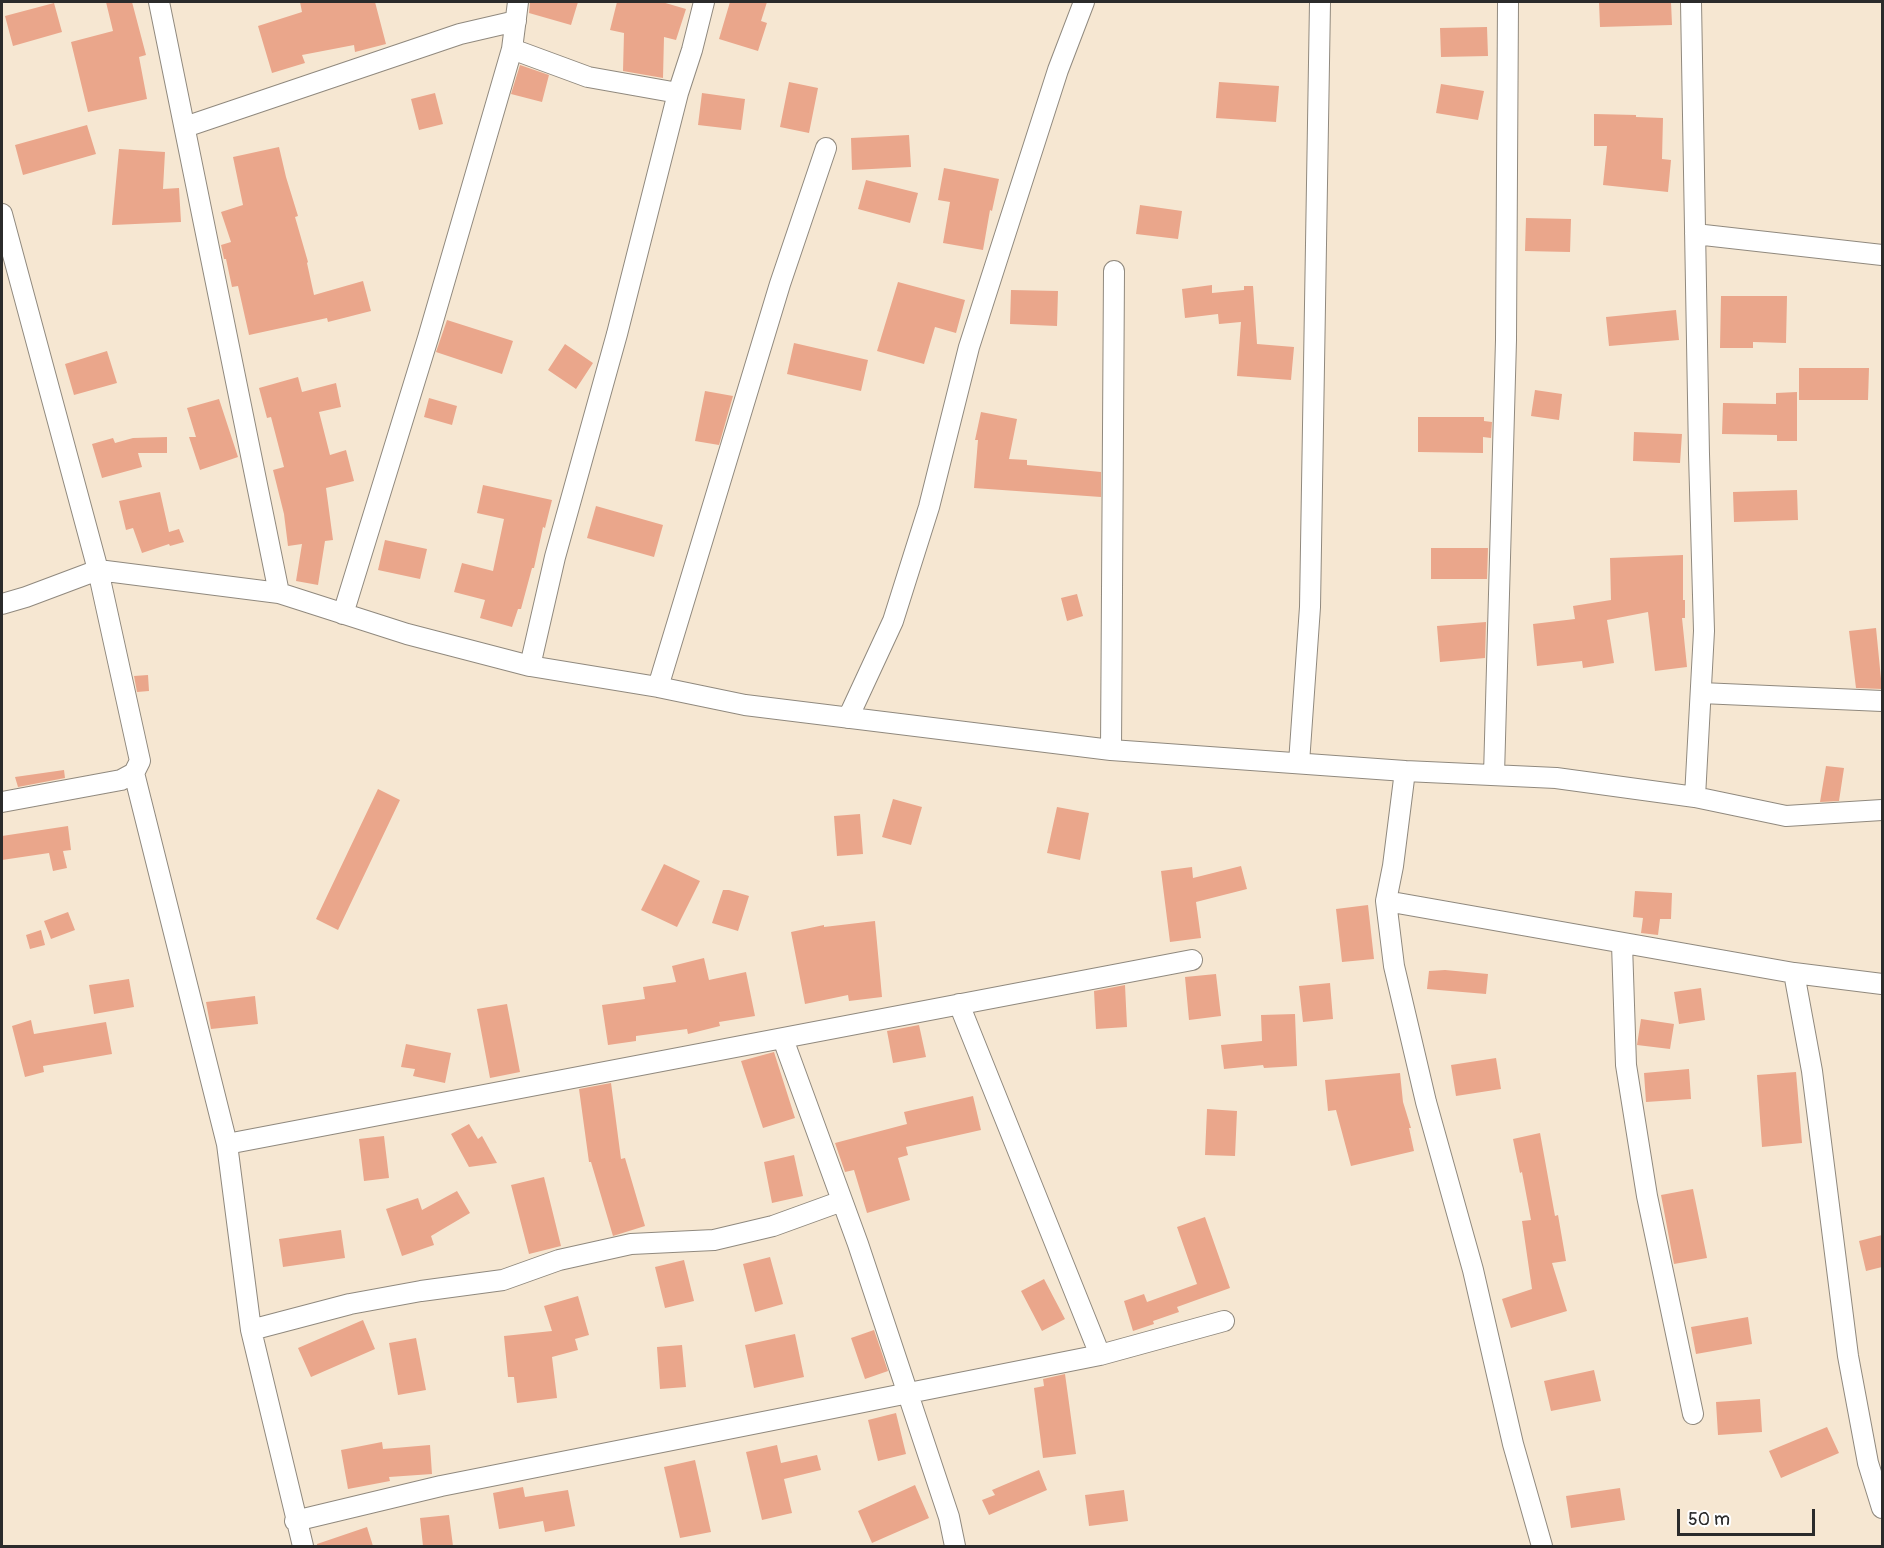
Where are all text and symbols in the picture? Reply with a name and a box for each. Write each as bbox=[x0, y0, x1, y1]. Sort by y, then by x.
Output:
scale bar bbox=[1680, 1497, 1818, 1535]
text: 50 m bbox=[1688, 1508, 1730, 1531]

